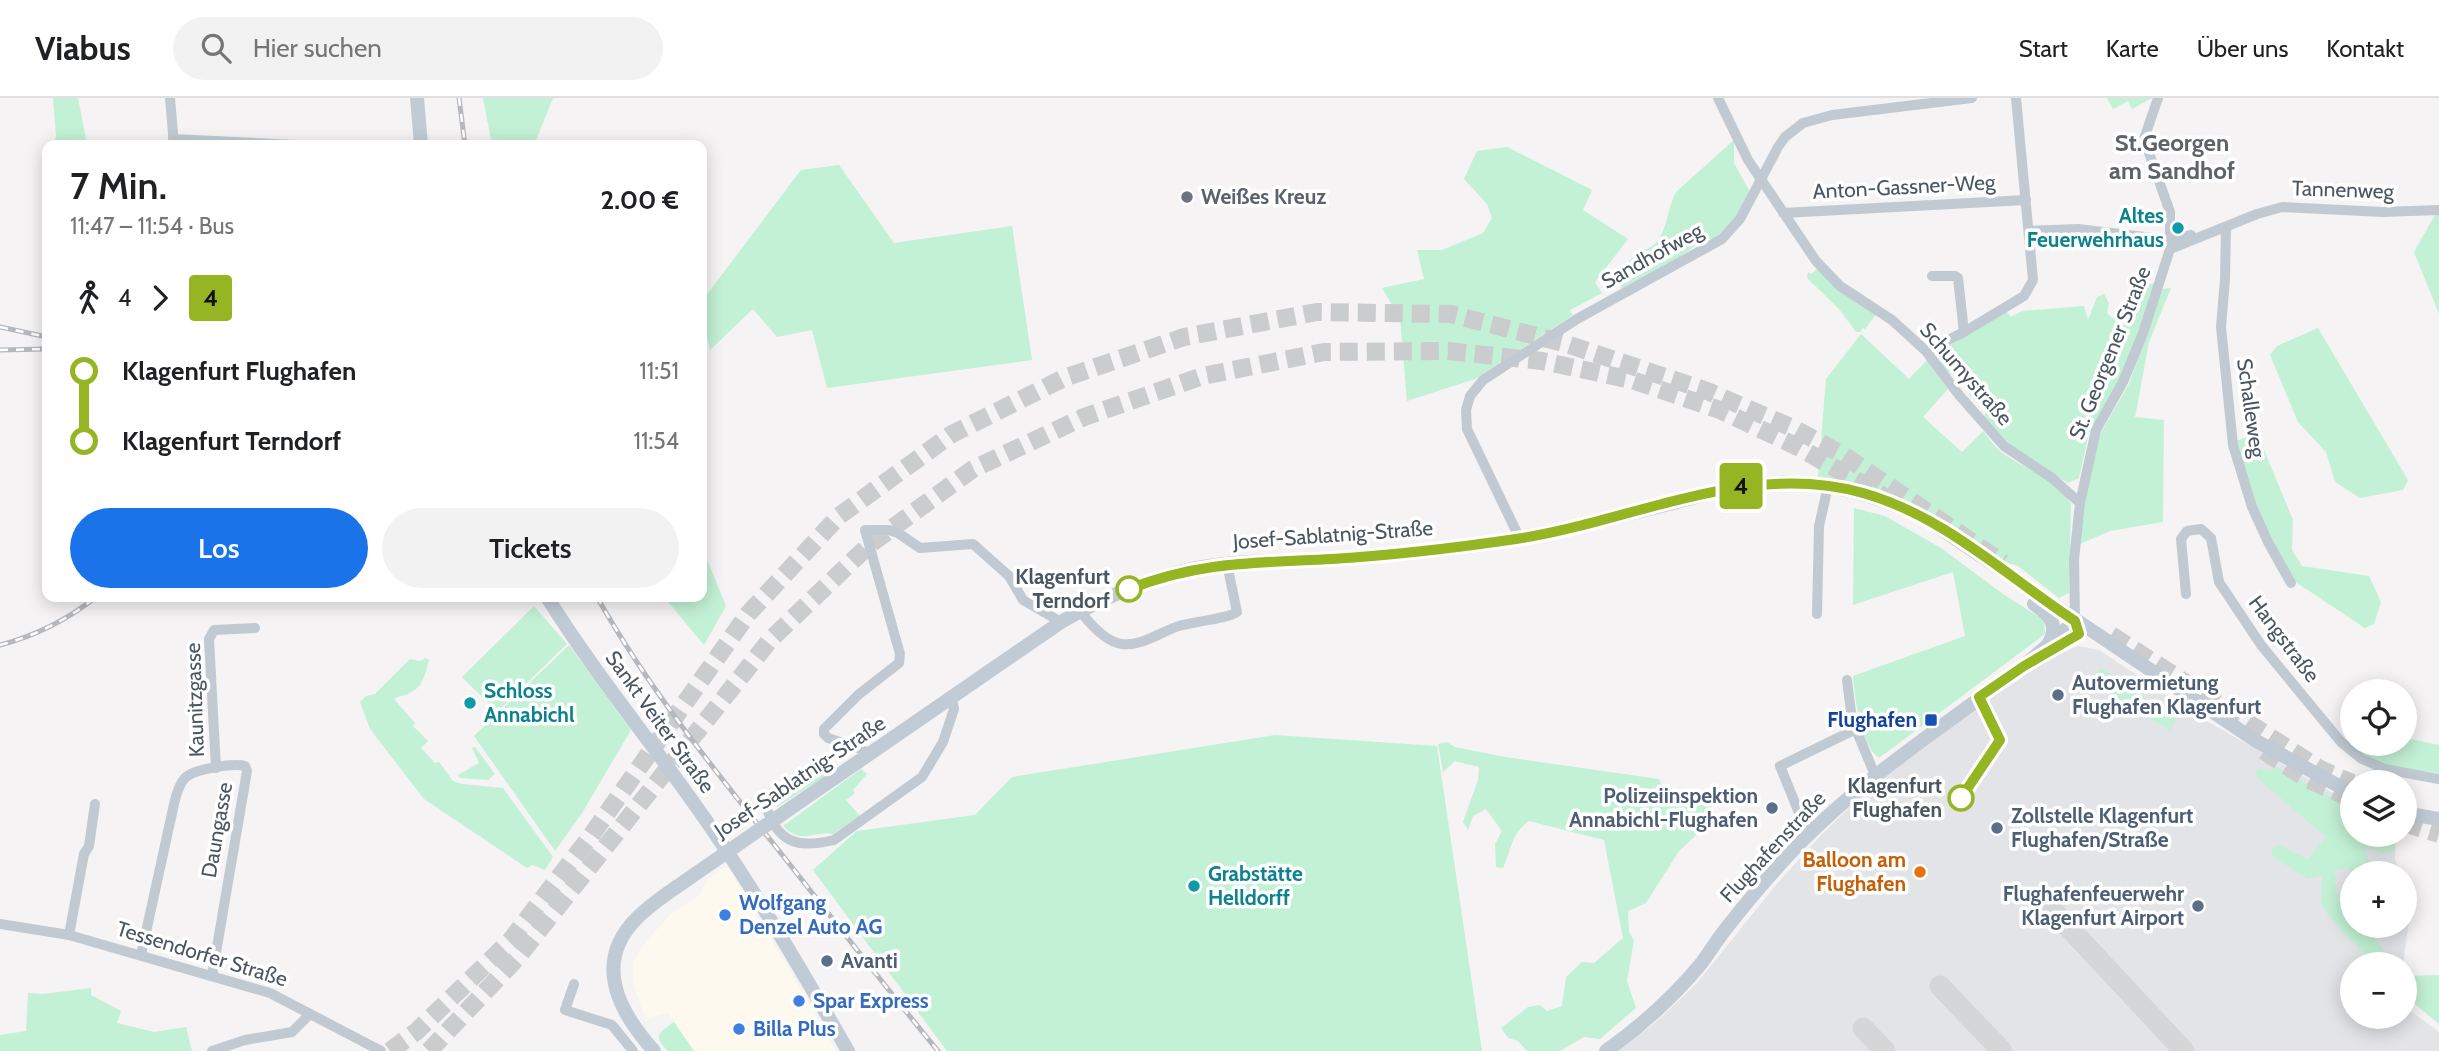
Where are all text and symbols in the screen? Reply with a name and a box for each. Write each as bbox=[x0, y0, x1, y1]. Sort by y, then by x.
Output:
search box bbox=[173, 17, 663, 80]
text: Viabus bbox=[35, 28, 131, 68]
icon: search bbox=[197, 29, 235, 67]
text: Hier suchen bbox=[253, 32, 382, 64]
text: Start bbox=[2019, 34, 2068, 63]
text: Karte bbox=[2106, 34, 2159, 63]
text: Über uns bbox=[2197, 34, 2288, 63]
text: Kontakt bbox=[2326, 34, 2404, 63]
district label: St.Georgen am Sandhof bbox=[2109, 128, 2235, 185]
text: 7 Min. bbox=[70, 162, 167, 209]
street label: Anton-Gassner-Weg bbox=[1812, 169, 1997, 204]
street label: Tannenweg bbox=[2292, 175, 2395, 204]
text: 2.00 € bbox=[600, 184, 679, 216]
place label: Weißes Kreuz bbox=[1201, 184, 1326, 209]
marker: Weißes Kreuz bbox=[1179, 189, 1195, 205]
place label: Altes Feuerwehrhaus bbox=[2027, 203, 2164, 252]
text: 11:47 – 11:54 · Bus bbox=[70, 212, 234, 240]
street label: Sandhofweg bbox=[1597, 217, 1707, 294]
marker: Altes Feuerwehrhaus bbox=[2170, 220, 2186, 236]
street label: St. Georgener Straße bbox=[2063, 262, 2156, 443]
icon: walk bbox=[70, 279, 108, 317]
icon: forward bbox=[141, 279, 179, 317]
text: 4 bbox=[203, 283, 218, 312]
text: 4 bbox=[118, 284, 131, 312]
street label: Schumystraße bbox=[1915, 317, 2018, 430]
text: Klagenfurt Flughafen bbox=[122, 355, 356, 387]
text: 11:51 bbox=[639, 357, 679, 385]
street label: Schalleweg bbox=[2232, 357, 2271, 460]
text: Klagenfurt Terndorf bbox=[122, 425, 341, 457]
text: 11:54 bbox=[633, 427, 679, 455]
line badge: 4 bbox=[1718, 463, 1764, 509]
text: 4 bbox=[1734, 471, 1748, 500]
button: Los bbox=[70, 508, 368, 588]
button: Tickets bbox=[382, 508, 679, 588]
street label: Josef-Sablatnig-Straße bbox=[1231, 515, 1434, 554]
place label: Klagenfurt Terndorf bbox=[1015, 564, 1110, 613]
marker: Klagenfurt Terndorf bbox=[1116, 576, 1142, 602]
street label: Hangstraße bbox=[2244, 590, 2325, 687]
street label: Kaunitzgasse bbox=[180, 642, 209, 758]
street label: Sankt Veiter Straße bbox=[600, 646, 720, 798]
place label: Autovermietung Flughafen Klagenfurt bbox=[2072, 670, 2261, 719]
place label: Schloss Annabichl bbox=[484, 678, 575, 727]
map controls bbox=[2340, 679, 2417, 1029]
button: locate bbox=[2340, 679, 2417, 756]
marker: Autovermietung Flughafen Klagenfurt bbox=[2050, 687, 2066, 703]
marker: Schloss Annabichl bbox=[462, 695, 478, 711]
place label: Flughafen bbox=[1827, 707, 1917, 732]
street label: Josef-Sablatnig-Straße bbox=[709, 710, 890, 844]
marker: Flughafen bbox=[1923, 712, 1939, 728]
button: layers bbox=[2340, 770, 2417, 847]
place label: Klagenfurt Flughafen bbox=[1847, 773, 1942, 822]
street label: Daungasse bbox=[196, 780, 237, 880]
place label: Polizeiinspektion Annabichl-Flughafen bbox=[1569, 783, 1758, 832]
marker: Klagenfurt Flughafen bbox=[1948, 785, 1974, 811]
street label: Flughafenstraße bbox=[1715, 786, 1831, 908]
marker: Polizeiinspektion Annabichl-Flughafen bbox=[1764, 800, 1780, 816]
place label: Zollstelle Klagenfurt Flughafen/Straße bbox=[2011, 803, 2193, 852]
marker: Zollstelle Klagenfurt Flughafen/Straße bbox=[1989, 820, 2005, 836]
place label: Balloon am Flughafen bbox=[1802, 847, 1906, 896]
place label: Grabstätte Helldorff bbox=[1208, 861, 1303, 910]
button: + bbox=[2340, 861, 2417, 938]
marker: Balloon am Flughafen bbox=[1912, 864, 1928, 880]
marker: Grabstätte Helldorff bbox=[1186, 878, 1202, 894]
place label: Flughafenfeuerwehr Klagenfurt Airport bbox=[2003, 881, 2184, 930]
place label: Wolfgang Denzel Auto AG bbox=[739, 890, 882, 939]
marker: Flughafenfeuerwehr Klagenfurt Airport bbox=[2190, 898, 2206, 914]
marker: Wolfgang Denzel Auto AG bbox=[717, 907, 733, 923]
street label: Tessendorfer Straße bbox=[114, 916, 291, 991]
place label: Avanti bbox=[841, 948, 898, 973]
button: − bbox=[2340, 952, 2417, 1029]
marker: Avanti bbox=[819, 953, 835, 969]
place label: Spar Express bbox=[813, 988, 929, 1013]
marker: Spar Express bbox=[791, 993, 807, 1009]
place label: Billa Plus bbox=[753, 1016, 836, 1041]
marker: Billa Plus bbox=[731, 1021, 747, 1037]

